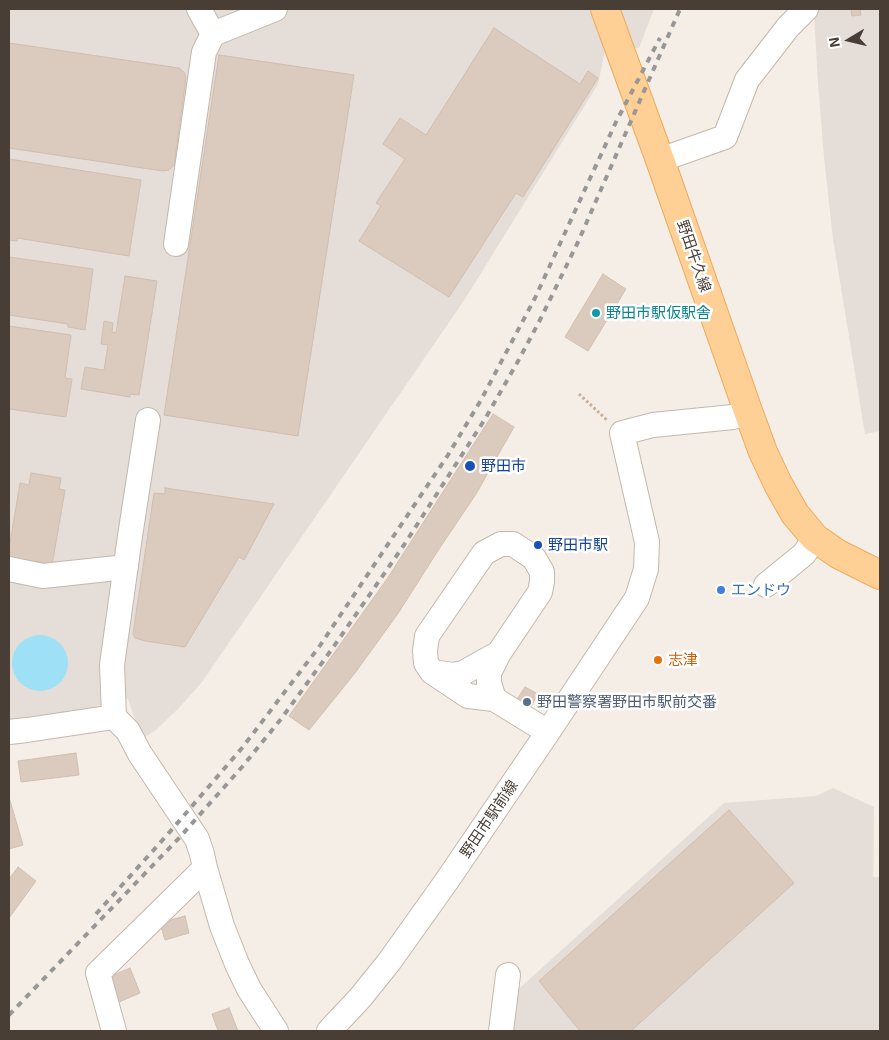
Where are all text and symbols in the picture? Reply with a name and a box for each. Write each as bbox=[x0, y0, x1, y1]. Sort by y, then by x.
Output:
north arrow bbox=[824, 15, 874, 65]
text: N bbox=[825, 36, 843, 49]
street label: 野田牛久線 bbox=[673, 218, 715, 294]
place label: 野田市駅仮駅舎 bbox=[606, 304, 711, 322]
marker: 野田市駅仮駅舎 bbox=[590, 307, 602, 319]
place label: 野田市 bbox=[481, 457, 526, 475]
marker: 野田市 bbox=[463, 459, 477, 473]
place label: 野田市駅 bbox=[548, 536, 608, 554]
marker: 野田市駅 bbox=[532, 539, 544, 551]
place label: エンドウ bbox=[731, 581, 791, 599]
marker: エンドウ bbox=[715, 584, 727, 596]
place label: 志津 bbox=[668, 651, 698, 669]
marker: 志津 bbox=[652, 654, 664, 666]
place label: 野田警察署野田市駅前交番 bbox=[537, 693, 717, 711]
marker: 野田警察署野田市駅前交番 bbox=[521, 696, 533, 708]
street label: 野田市駅前線 bbox=[456, 777, 522, 861]

